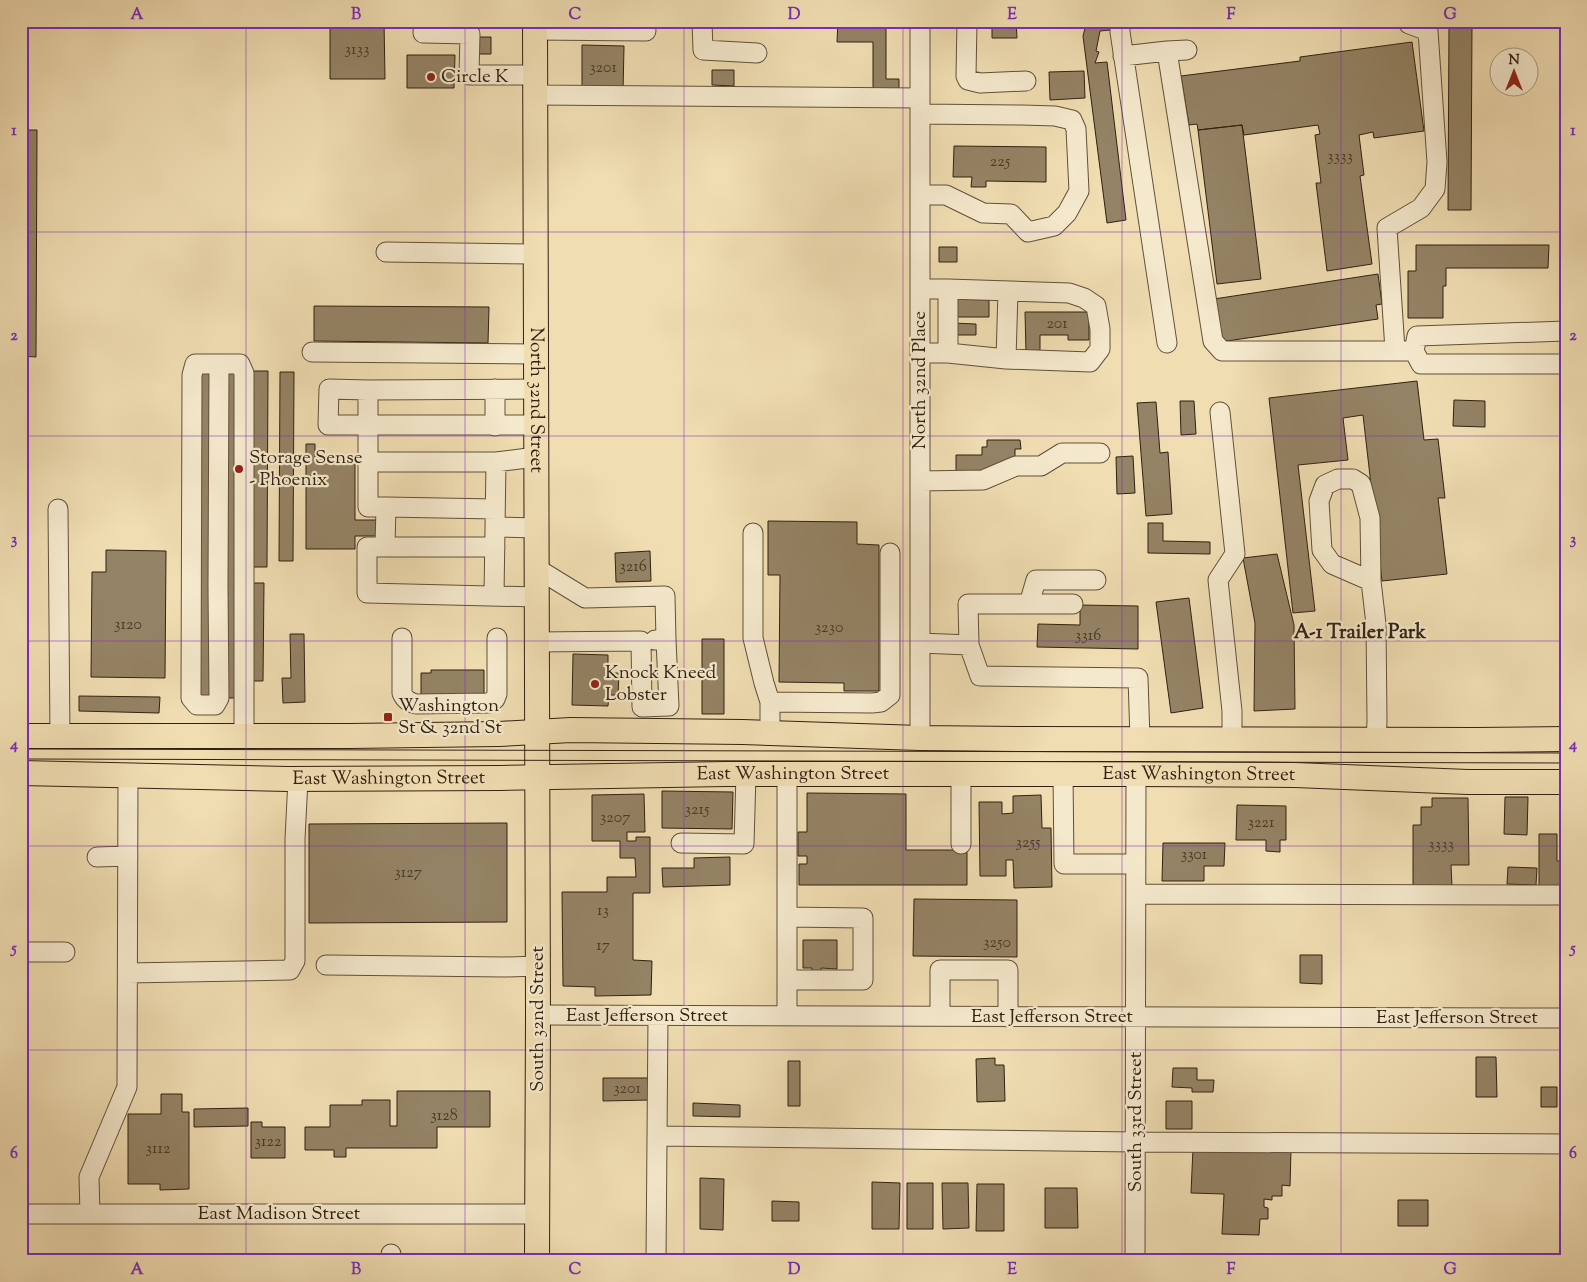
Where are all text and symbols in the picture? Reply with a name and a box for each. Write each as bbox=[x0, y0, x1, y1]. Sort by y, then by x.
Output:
text: A bbox=[131, 4, 144, 27]
text: B bbox=[351, 4, 361, 27]
text: C bbox=[569, 4, 582, 27]
text: D bbox=[788, 4, 801, 27]
text: E bbox=[1007, 4, 1017, 27]
text: F bbox=[1227, 4, 1236, 27]
text: G bbox=[1443, 4, 1457, 27]
house number: 3133 bbox=[345, 39, 369, 62]
north arrow bbox=[1490, 48, 1540, 98]
text: N bbox=[1508, 51, 1520, 71]
house number: 3201 bbox=[589, 57, 617, 80]
place label: Circle K bbox=[441, 64, 509, 91]
marker: Circle K bbox=[425, 71, 437, 83]
text: 1 bbox=[11, 120, 17, 143]
text: 1 bbox=[1570, 120, 1576, 143]
house number: 3333 bbox=[1327, 146, 1353, 169]
house number: 225 bbox=[990, 151, 1011, 174]
street label: North 32nd Place bbox=[907, 311, 934, 449]
house number: 201 bbox=[1046, 313, 1068, 336]
text: 2 bbox=[10, 325, 18, 348]
text: 2 bbox=[1569, 325, 1577, 348]
street label: North 32nd Street bbox=[522, 327, 550, 473]
place label: Storage Sense - Phoenix bbox=[249, 445, 363, 494]
marker: Storage Sense - Phoenix bbox=[233, 463, 245, 475]
text: 3 bbox=[11, 529, 18, 552]
text: 3 bbox=[1570, 529, 1577, 552]
house number: 3216 bbox=[619, 556, 647, 579]
house number: 3120 bbox=[114, 614, 142, 637]
house number: 3230 bbox=[815, 617, 843, 640]
district label: A-1 Trailer Park bbox=[1294, 619, 1426, 648]
house number: 3316 bbox=[1075, 625, 1101, 648]
place label: Knock Kneed Lobster bbox=[605, 660, 717, 709]
marker: Knock Kneed Lobster bbox=[589, 678, 601, 690]
place label: Washington St & 32nd St bbox=[398, 693, 503, 742]
marker: Washington St & 32nd St bbox=[382, 711, 394, 723]
text: 4 bbox=[9, 734, 18, 757]
text: 4 bbox=[1568, 734, 1577, 757]
street label: East Washington Street bbox=[696, 761, 890, 788]
street label: East Washington Street bbox=[1103, 761, 1296, 789]
street label: East Washington Street bbox=[293, 765, 486, 792]
house number: 3215 bbox=[685, 799, 710, 822]
house number: 3207 bbox=[600, 807, 630, 830]
house number: 3221 bbox=[1248, 812, 1275, 835]
house number: 3255 bbox=[1015, 832, 1041, 855]
house number: 3333 bbox=[1428, 834, 1454, 857]
house number: 3301 bbox=[1181, 844, 1208, 867]
house number: 3127 bbox=[394, 862, 422, 885]
house number: 13 bbox=[597, 900, 609, 923]
house number: 3250 bbox=[983, 932, 1011, 955]
house number: 17 bbox=[596, 935, 610, 958]
text: 5 bbox=[9, 938, 17, 961]
text: 5 bbox=[1568, 938, 1576, 961]
street label: South 32nd Street bbox=[525, 946, 552, 1092]
street label: East Jefferson Street bbox=[566, 1003, 728, 1030]
street label: East Jefferson Street bbox=[971, 1004, 1133, 1031]
street label: East Jefferson Street bbox=[1376, 1005, 1538, 1032]
street label: South 33rd Street bbox=[1123, 1051, 1150, 1192]
house number: 3201 bbox=[613, 1078, 641, 1101]
house number: 3128 bbox=[430, 1105, 458, 1128]
house number: 3122 bbox=[255, 1131, 282, 1154]
house number: 3112 bbox=[146, 1138, 171, 1161]
text: 6 bbox=[10, 1143, 18, 1166]
text: 6 bbox=[1569, 1143, 1577, 1166]
street label: East Madison Street bbox=[198, 1201, 361, 1228]
text: A bbox=[131, 1259, 144, 1282]
text: B bbox=[351, 1259, 361, 1282]
text: C bbox=[569, 1259, 582, 1282]
text: D bbox=[788, 1259, 801, 1282]
text: E bbox=[1007, 1259, 1017, 1282]
text: F bbox=[1227, 1259, 1236, 1282]
text: G bbox=[1443, 1259, 1457, 1282]

